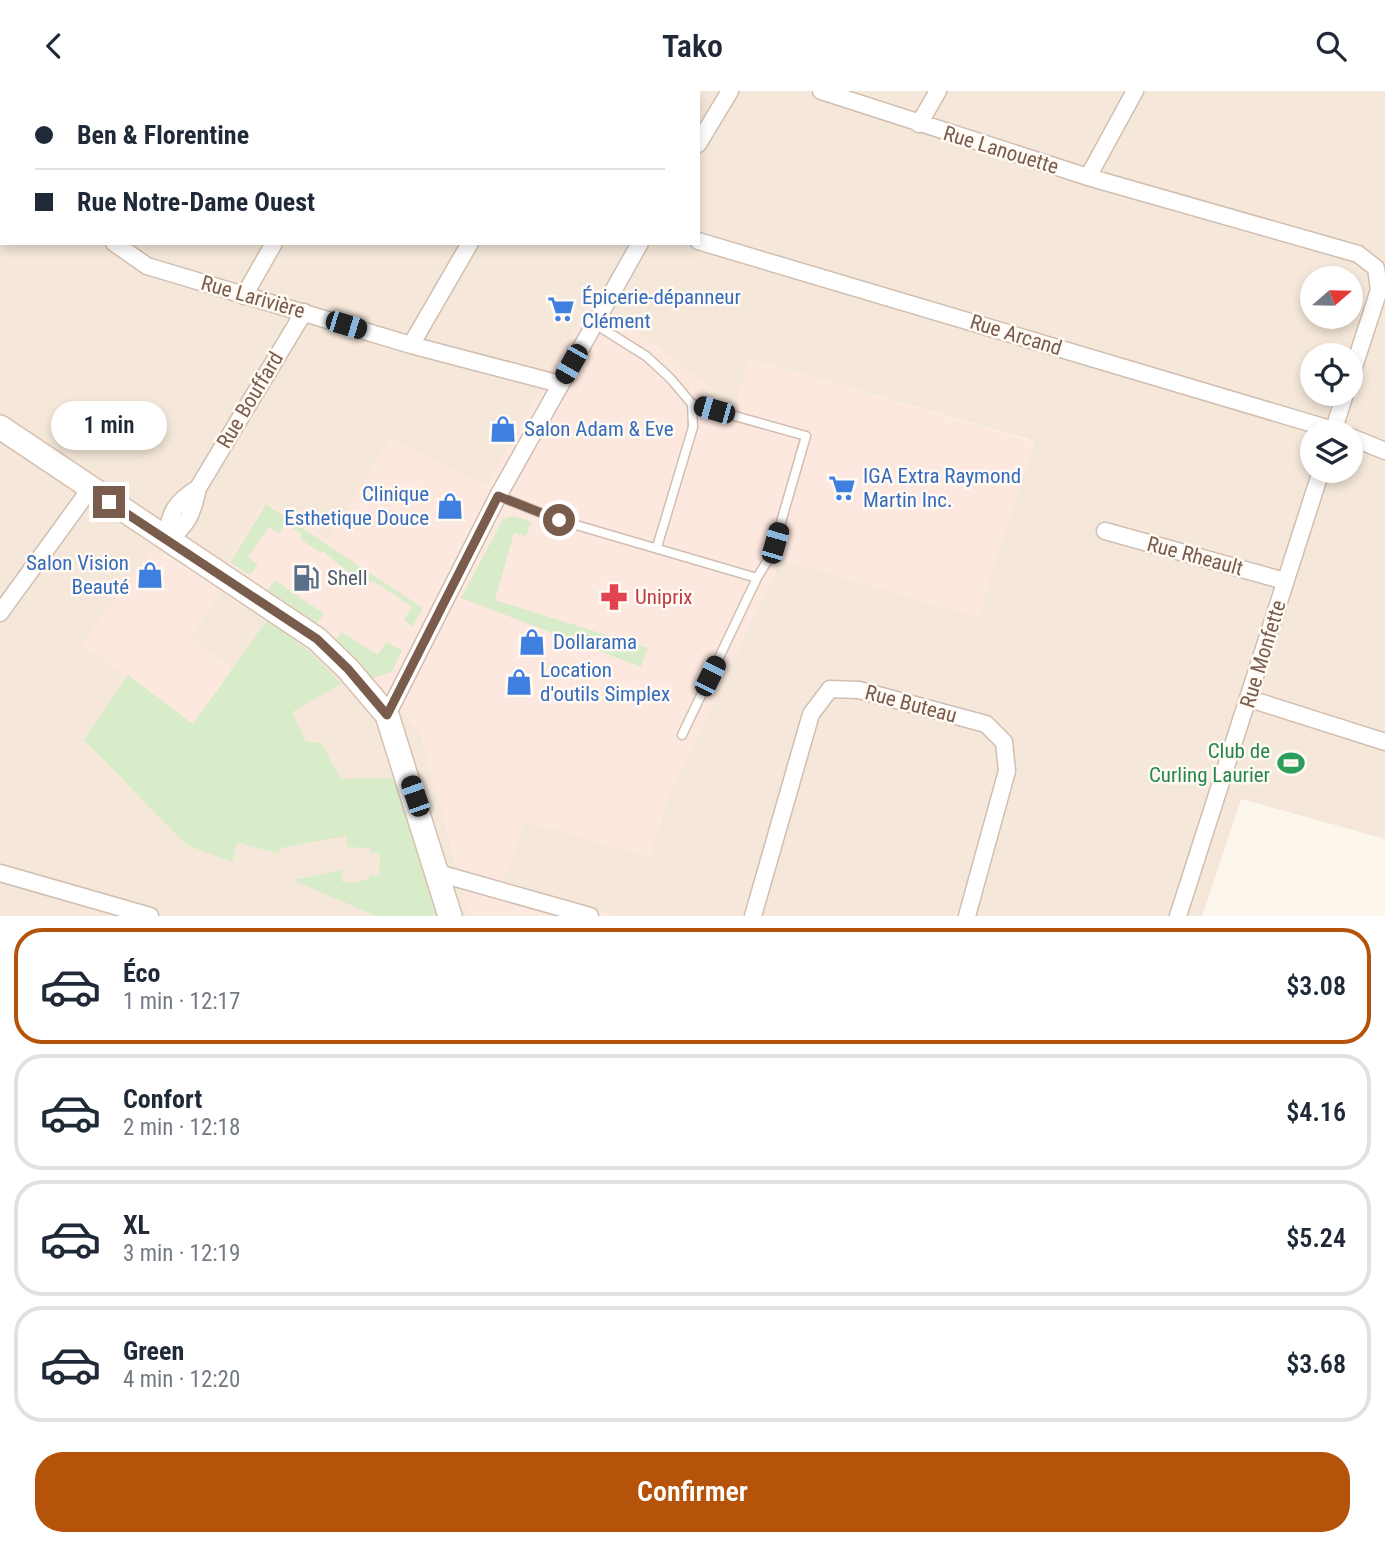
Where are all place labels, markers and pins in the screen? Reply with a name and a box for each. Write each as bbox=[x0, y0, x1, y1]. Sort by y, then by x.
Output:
place label: Épicerie-dépanneur Clément bbox=[582, 285, 741, 333]
supermarket icon: Épicerie-dépanneur Clément bbox=[546, 294, 576, 324]
shop icon: Salon Adam & Eve bbox=[488, 414, 518, 444]
place label: Salon Adam & Eve bbox=[524, 417, 674, 441]
place label: IGA Extra Raymond Martin Inc. bbox=[863, 464, 1021, 512]
supermarket icon: IGA Extra Raymond Martin Inc. bbox=[827, 473, 857, 503]
place label: Clinique Esthetique Douce bbox=[284, 482, 429, 530]
shop icon: Clinique Esthetique Douce bbox=[435, 491, 465, 521]
place label: Salon Vision Beauté bbox=[26, 551, 129, 599]
shop icon: Salon Vision Beauté bbox=[135, 560, 165, 590]
fuel station icon: Shell bbox=[291, 563, 321, 593]
place label: Shell bbox=[327, 566, 368, 590]
pharmacy icon: Uniprix bbox=[599, 582, 629, 612]
place label: Uniprix bbox=[635, 585, 693, 609]
shop icon: Dollarama bbox=[517, 627, 547, 657]
place label: Dollarama bbox=[553, 630, 637, 654]
place label: Location d'outils Simplex bbox=[540, 658, 670, 706]
shop icon: Location d'outils Simplex bbox=[504, 667, 534, 697]
place label: Club de Curling Laurier bbox=[1149, 739, 1270, 787]
sports icon: Club de Curling Laurier bbox=[1276, 748, 1306, 778]

